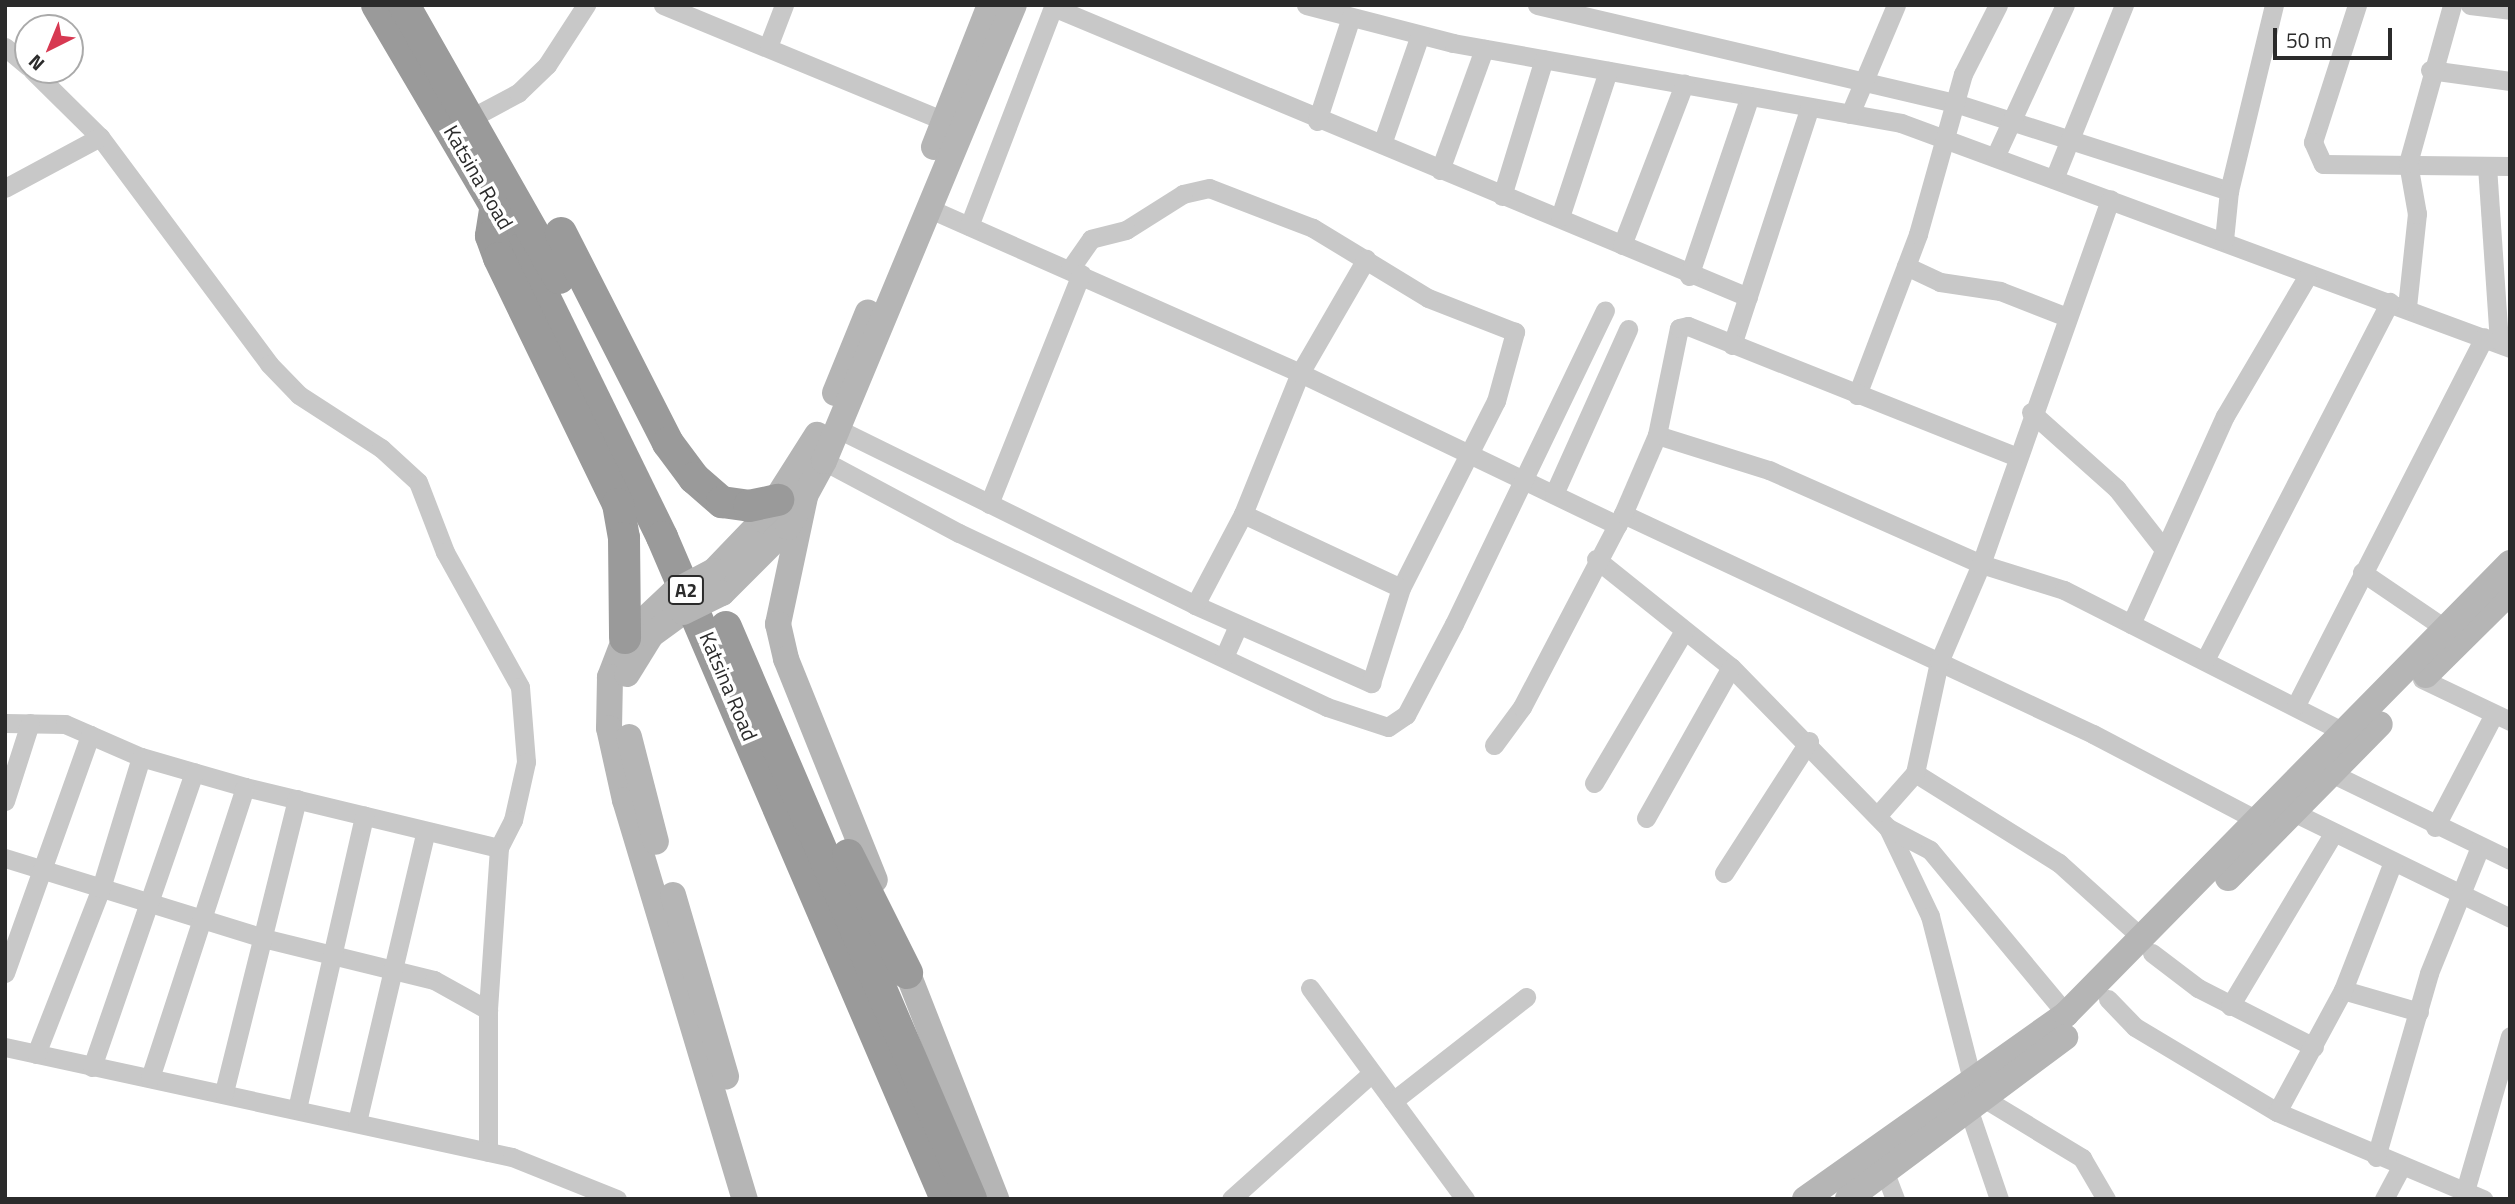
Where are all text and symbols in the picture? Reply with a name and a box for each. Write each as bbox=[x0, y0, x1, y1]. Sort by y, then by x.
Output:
north arrow bbox=[14, 14, 84, 84]
scale bar bbox=[2277, 14, 2396, 58]
text: 50 m bbox=[2286, 24, 2332, 56]
text: N bbox=[21, 48, 50, 78]
street label: Katsina Road bbox=[439, 120, 519, 234]
road number: A2 bbox=[667, 575, 705, 606]
street label: Katsina Road bbox=[695, 628, 763, 744]

